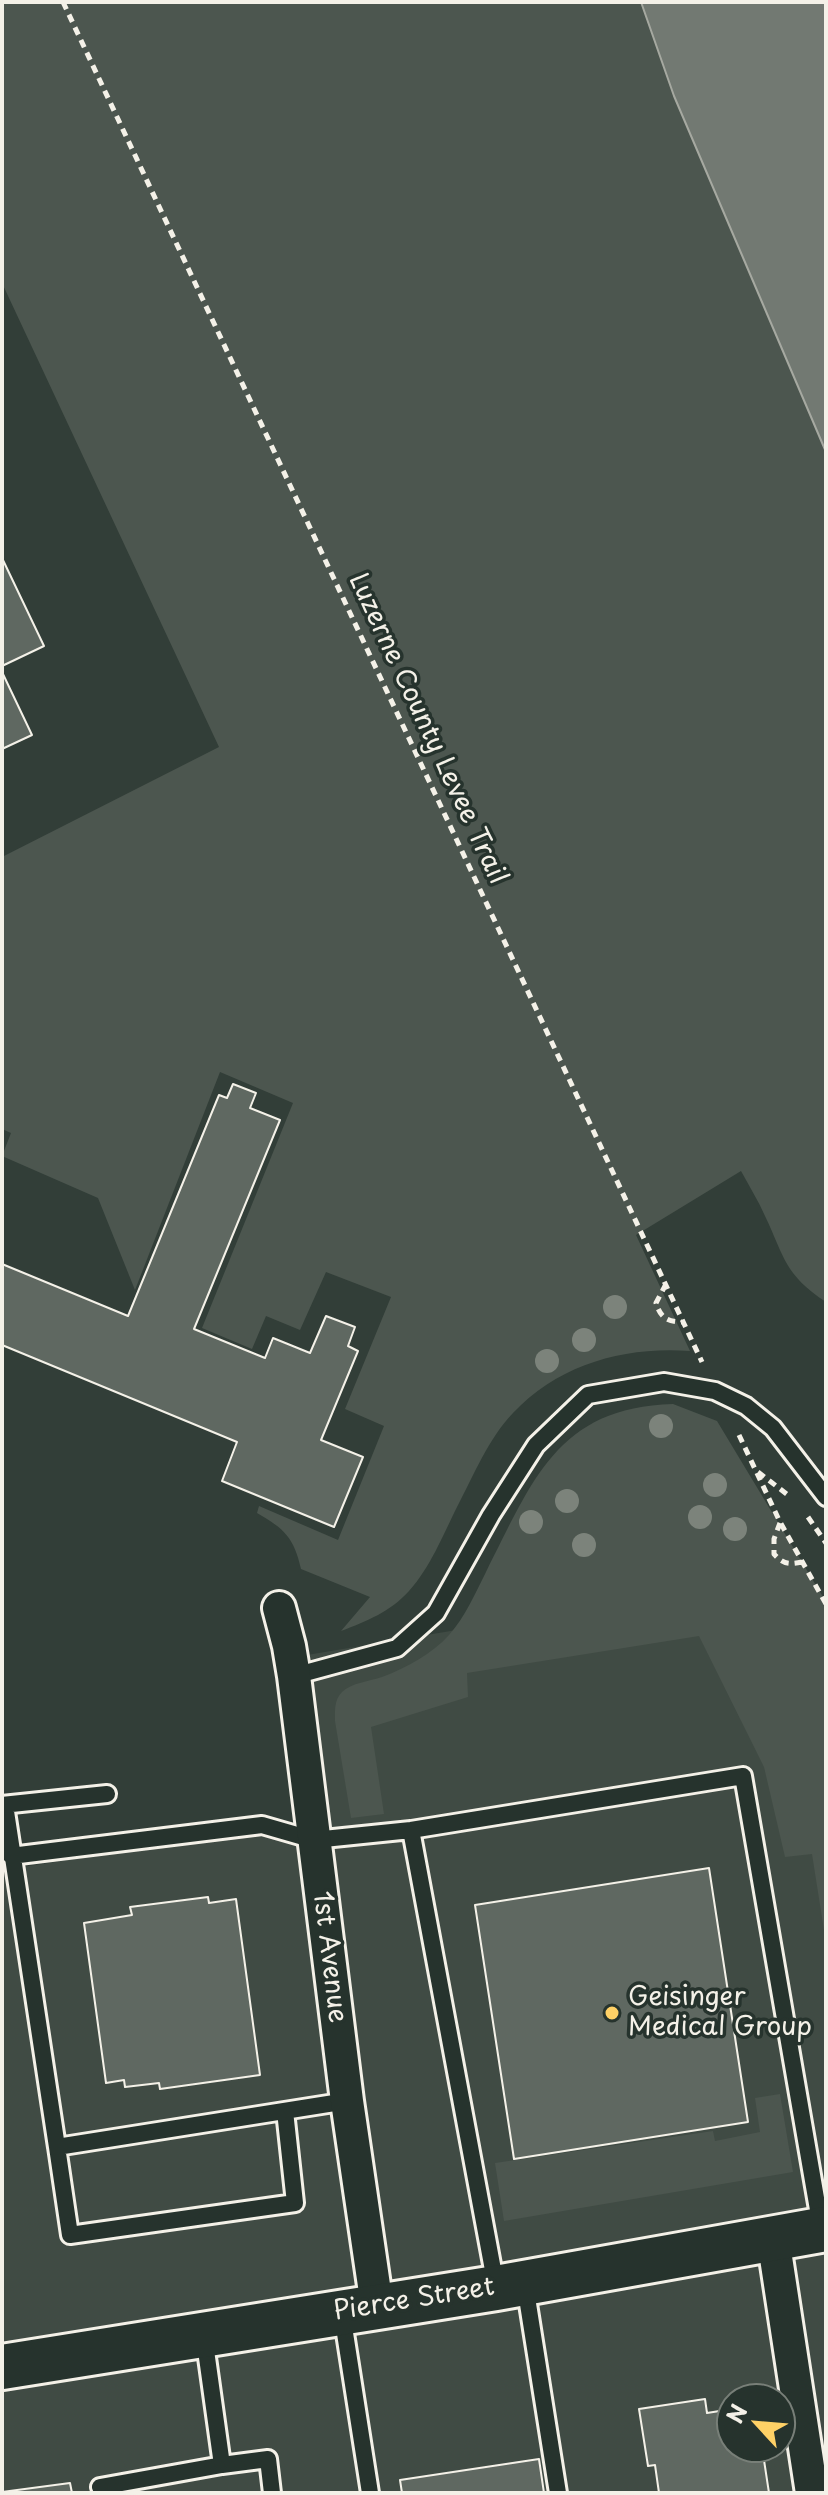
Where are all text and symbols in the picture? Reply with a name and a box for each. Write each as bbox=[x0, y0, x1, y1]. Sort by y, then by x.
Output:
street label: Luzerne County Levee Trail bbox=[341, 569, 513, 889]
street label: 1st Avenue bbox=[305, 1889, 353, 2025]
place label: Geisinger Medical Group bbox=[628, 1982, 812, 2044]
marker: Geisinger Medical Group bbox=[603, 2004, 621, 2022]
street label: Pierce Street bbox=[331, 2272, 497, 2328]
north arrow bbox=[716, 2383, 796, 2463]
text: N bbox=[717, 2398, 754, 2428]

